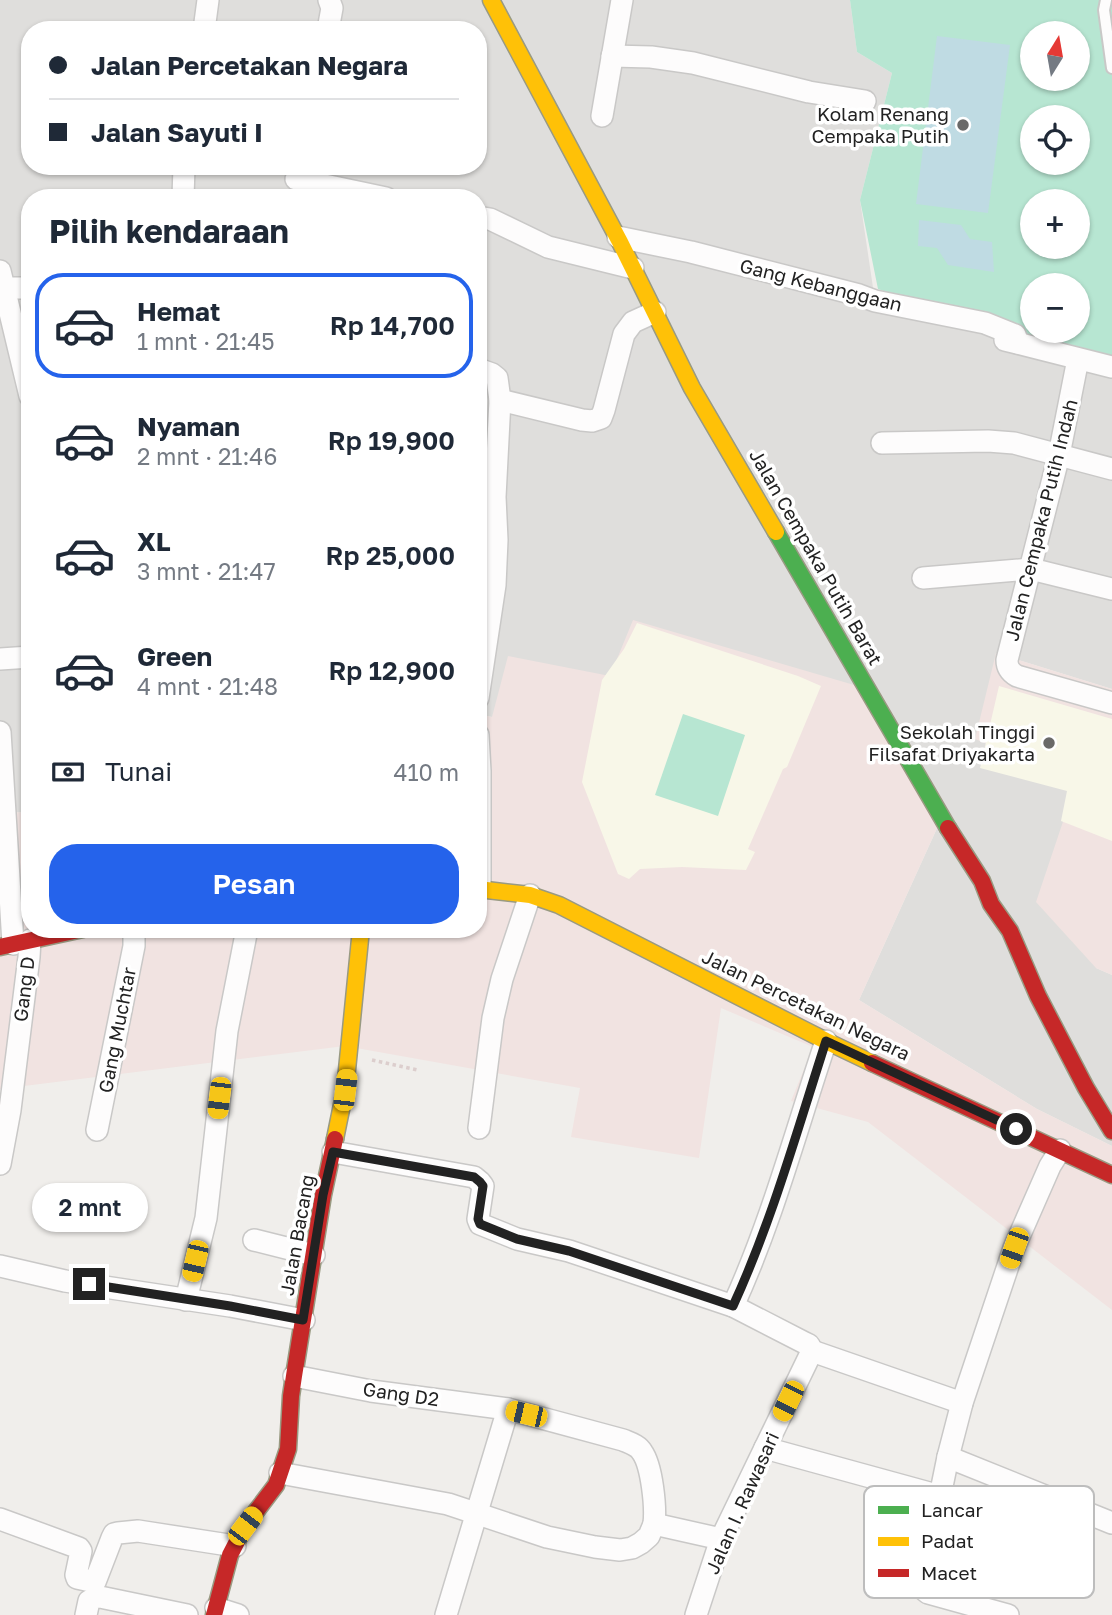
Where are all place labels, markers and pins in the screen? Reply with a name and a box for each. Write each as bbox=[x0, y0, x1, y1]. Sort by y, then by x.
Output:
place label: Kolam Renang Cempaka Putih bbox=[811, 102, 949, 147]
marker: Kolam Renang Cempaka Putih bbox=[955, 117, 971, 133]
place label: Sekolah Tinggi Filsafat Driyakarta bbox=[868, 720, 1035, 765]
marker: Sekolah Tinggi Filsafat Driyakarta bbox=[1041, 735, 1057, 751]

